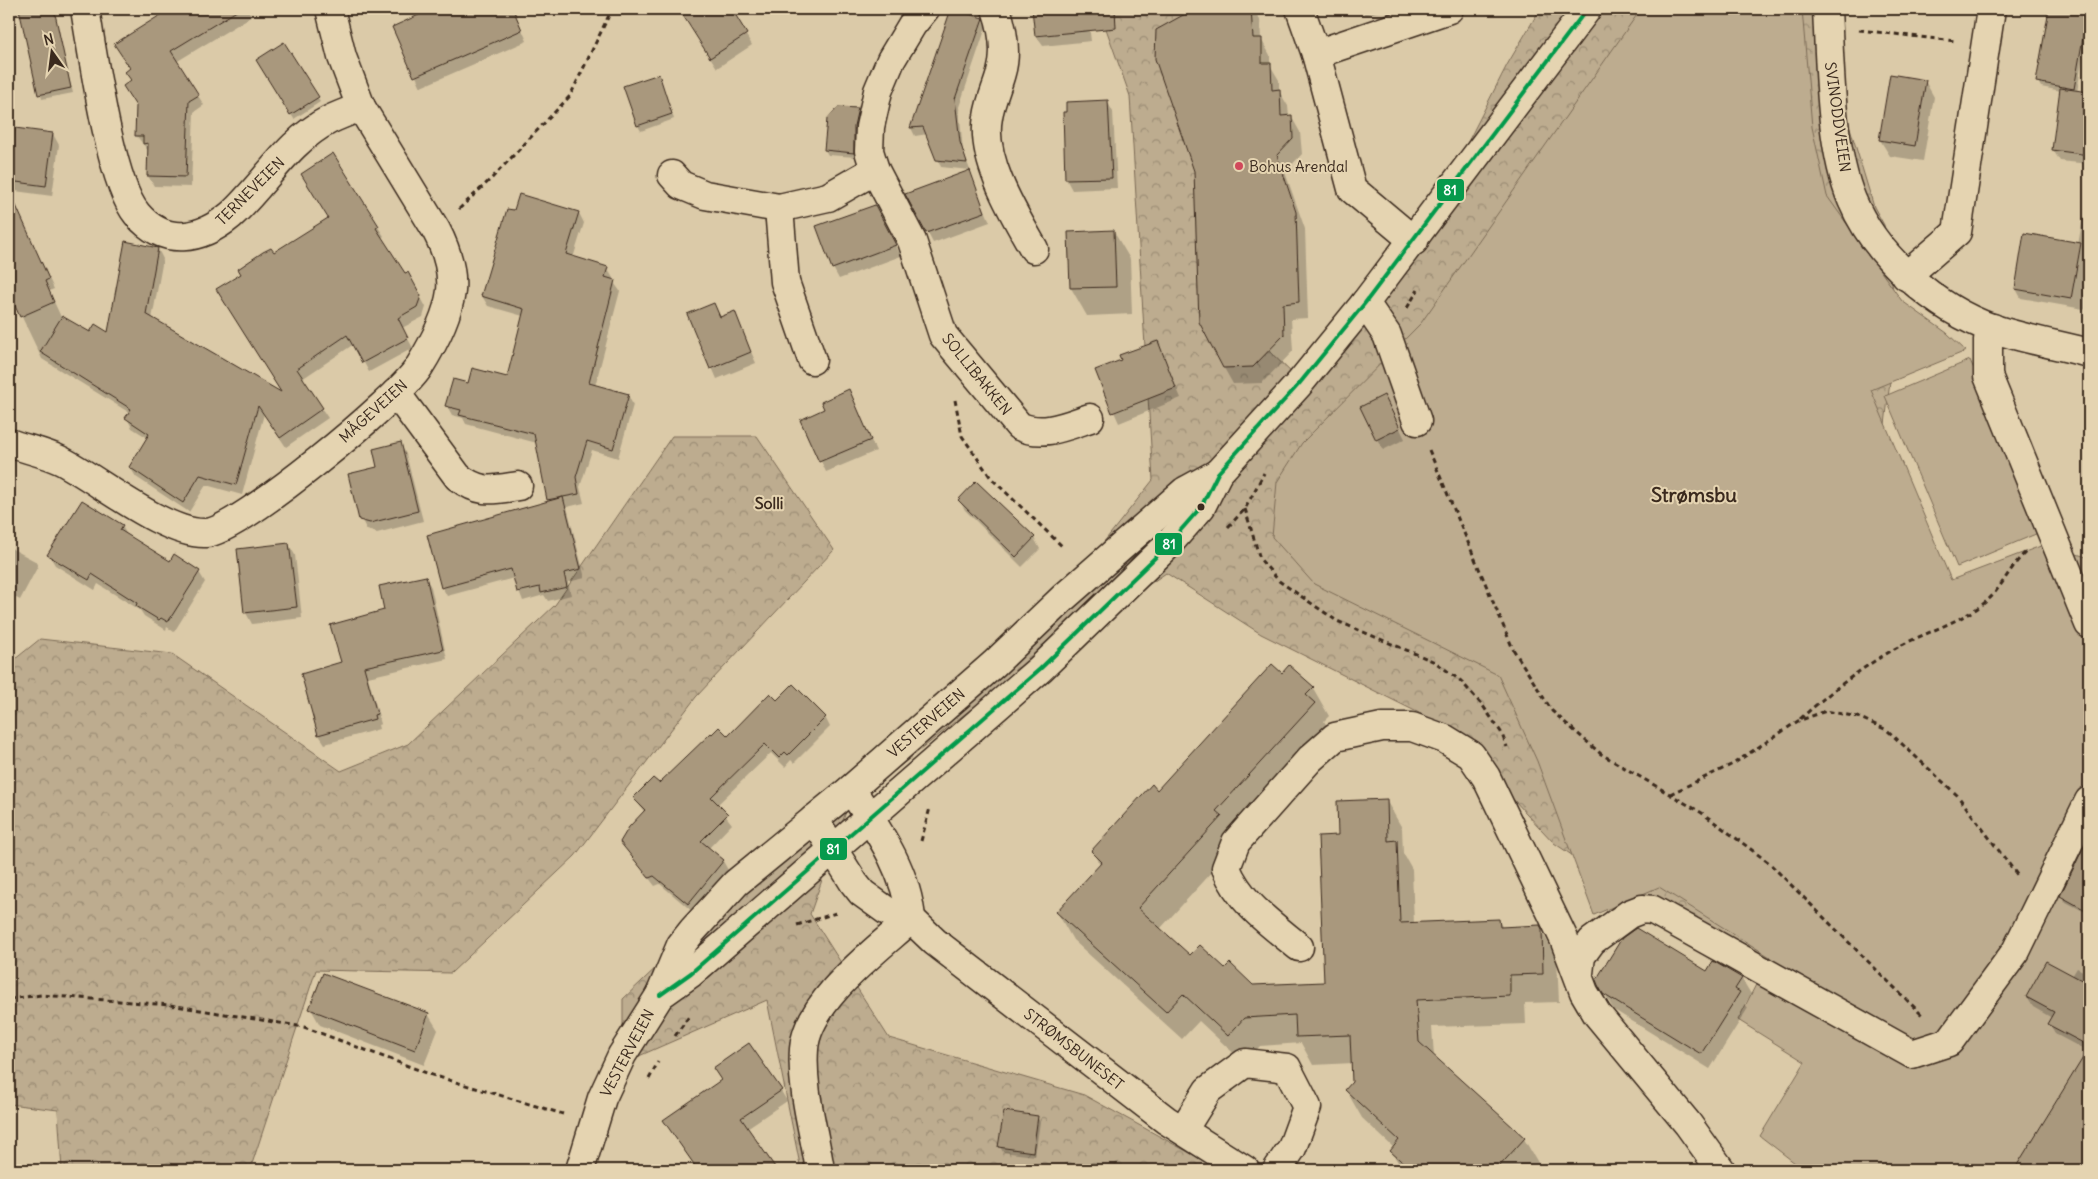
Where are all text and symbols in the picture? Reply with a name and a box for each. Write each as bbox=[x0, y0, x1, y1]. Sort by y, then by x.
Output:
north arrow bbox=[28, 28, 78, 78]
text: N bbox=[42, 29, 56, 49]
street label: SVINODDVEIEN bbox=[1821, 61, 1855, 173]
street label: TERNEVEIEN bbox=[212, 153, 288, 229]
place label: Bohus Arendal bbox=[1249, 157, 1348, 176]
marker: Bohus Arendal bbox=[1233, 160, 1245, 172]
line badge: 81 bbox=[1436, 178, 1465, 202]
text: 81 bbox=[1443, 181, 1457, 199]
street label: SOLLIBAKKEN bbox=[938, 329, 1016, 419]
street label: MÅGEVEIEN bbox=[334, 375, 411, 447]
district label: Strømsbu bbox=[1651, 482, 1737, 507]
district label: Solli bbox=[755, 493, 783, 513]
unlabelled marker bbox=[1196, 502, 1206, 512]
line badge: 81 bbox=[1154, 532, 1183, 556]
text: 81 bbox=[1162, 535, 1176, 553]
street label: VESTERVEIEN bbox=[883, 684, 969, 762]
line badge: 81 bbox=[819, 837, 848, 861]
text: 81 bbox=[826, 840, 840, 858]
street label: STRØMSBUNESET bbox=[1020, 1004, 1128, 1094]
street label: VESTERVEIEN bbox=[596, 1006, 658, 1100]

